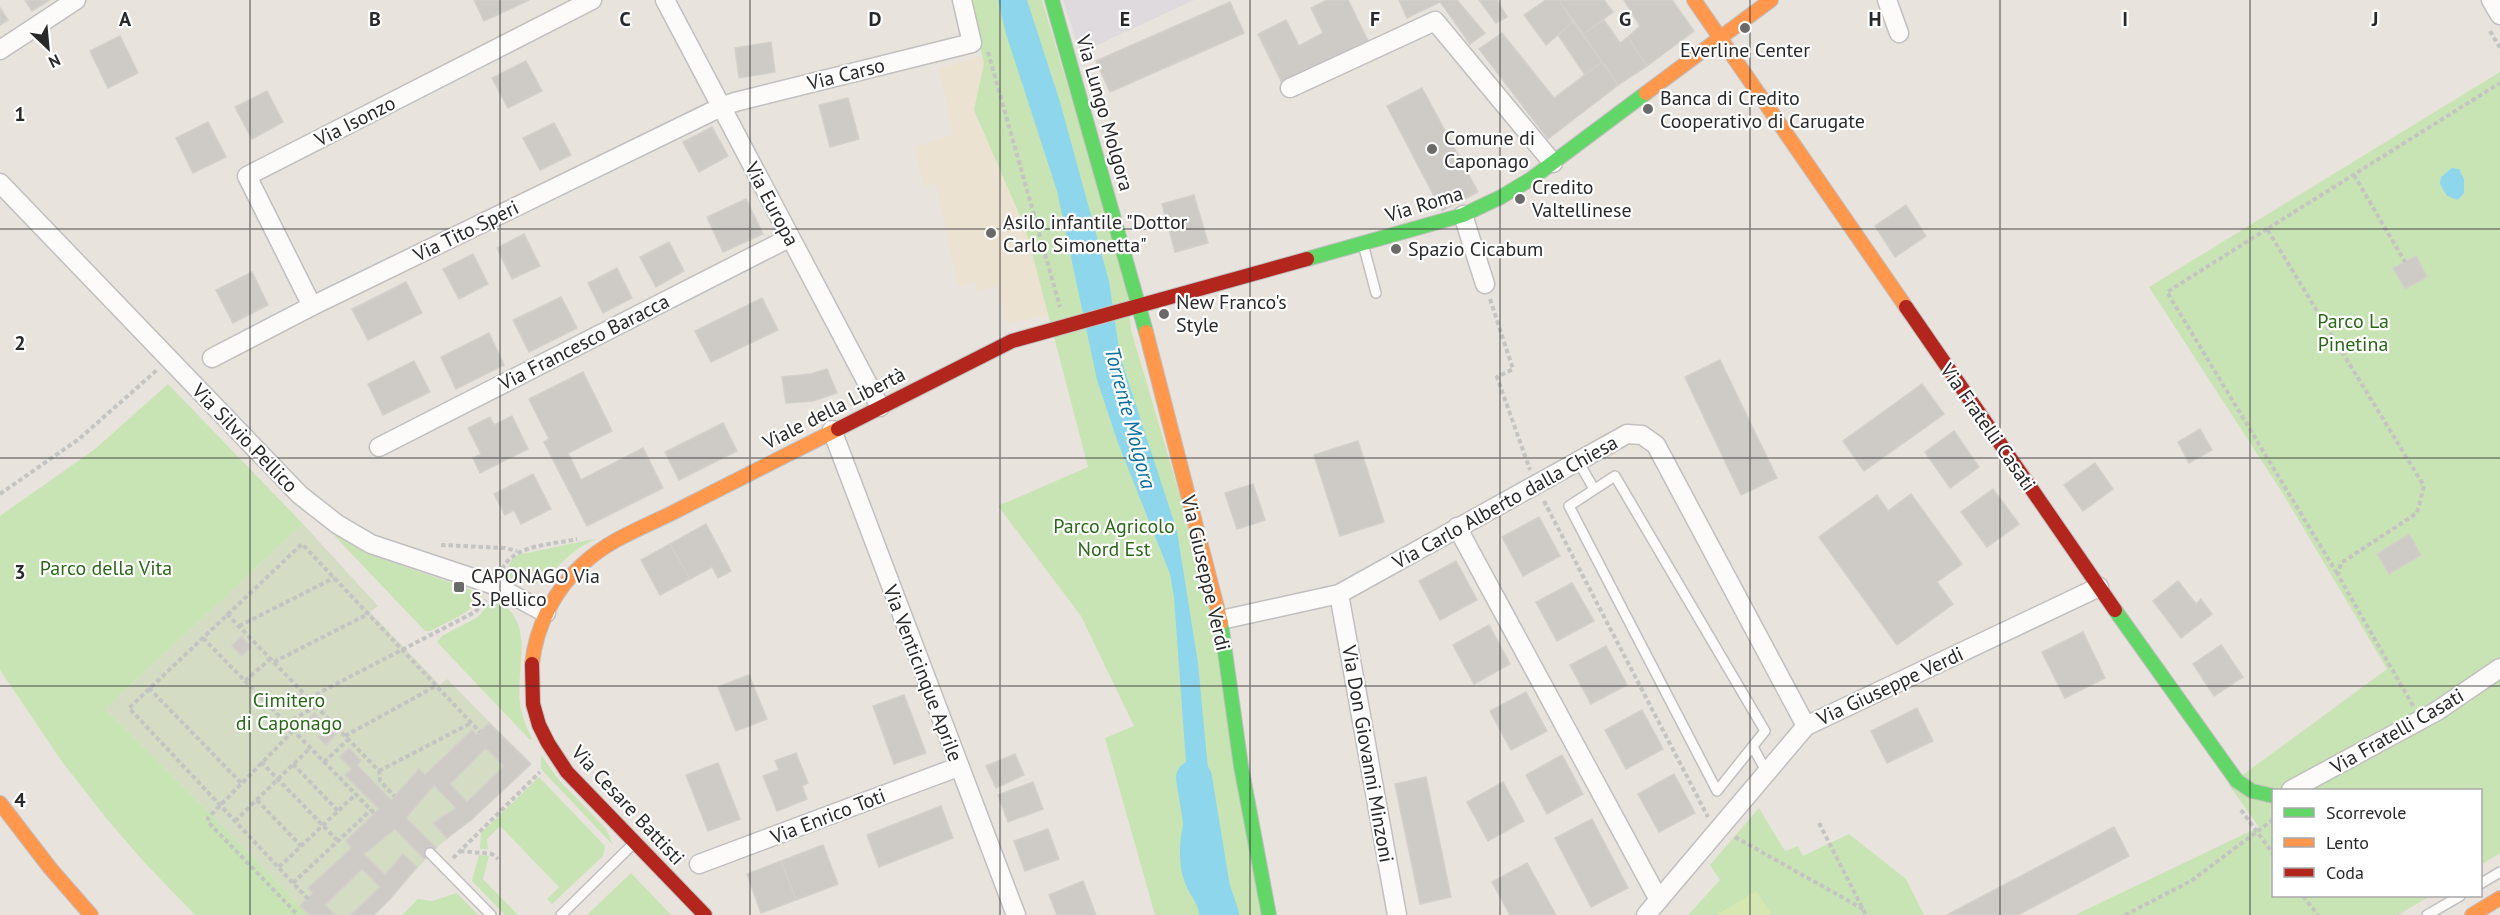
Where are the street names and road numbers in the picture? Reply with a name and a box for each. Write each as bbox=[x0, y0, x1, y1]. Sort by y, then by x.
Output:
street label: Via Lungo Molgora bbox=[1070, 31, 1140, 194]
street label: Via Carso bbox=[804, 52, 887, 96]
street label: Via Isonzo bbox=[309, 90, 400, 153]
street label: Via Europa bbox=[739, 157, 805, 251]
street label: Via Roma bbox=[1381, 180, 1466, 228]
street label: Via Tito Speri bbox=[408, 194, 523, 268]
street label: Via Francesco Baracca bbox=[494, 288, 673, 397]
street label: Via Fratelli Casati bbox=[1934, 357, 2042, 496]
street label: Viale della Libertà bbox=[757, 361, 910, 456]
street label: Via Silvio Pellico bbox=[186, 377, 304, 498]
street label: Via Carlo Alberto dalla Chiesa bbox=[1387, 429, 1622, 575]
street label: Via Giuseppe Verdi bbox=[1175, 492, 1237, 653]
street label: Via Venticinque Aprile bbox=[877, 580, 969, 765]
street label: Via Giuseppe Verdi bbox=[1812, 641, 1967, 732]
street label: Via Don Giovanni Minzoni bbox=[1336, 642, 1400, 865]
street label: Via Fratelli Casati bbox=[2325, 682, 2468, 780]
street label: Via Cesare Battisti bbox=[565, 739, 690, 870]
street label: Via Enrico Toti bbox=[766, 782, 889, 850]

